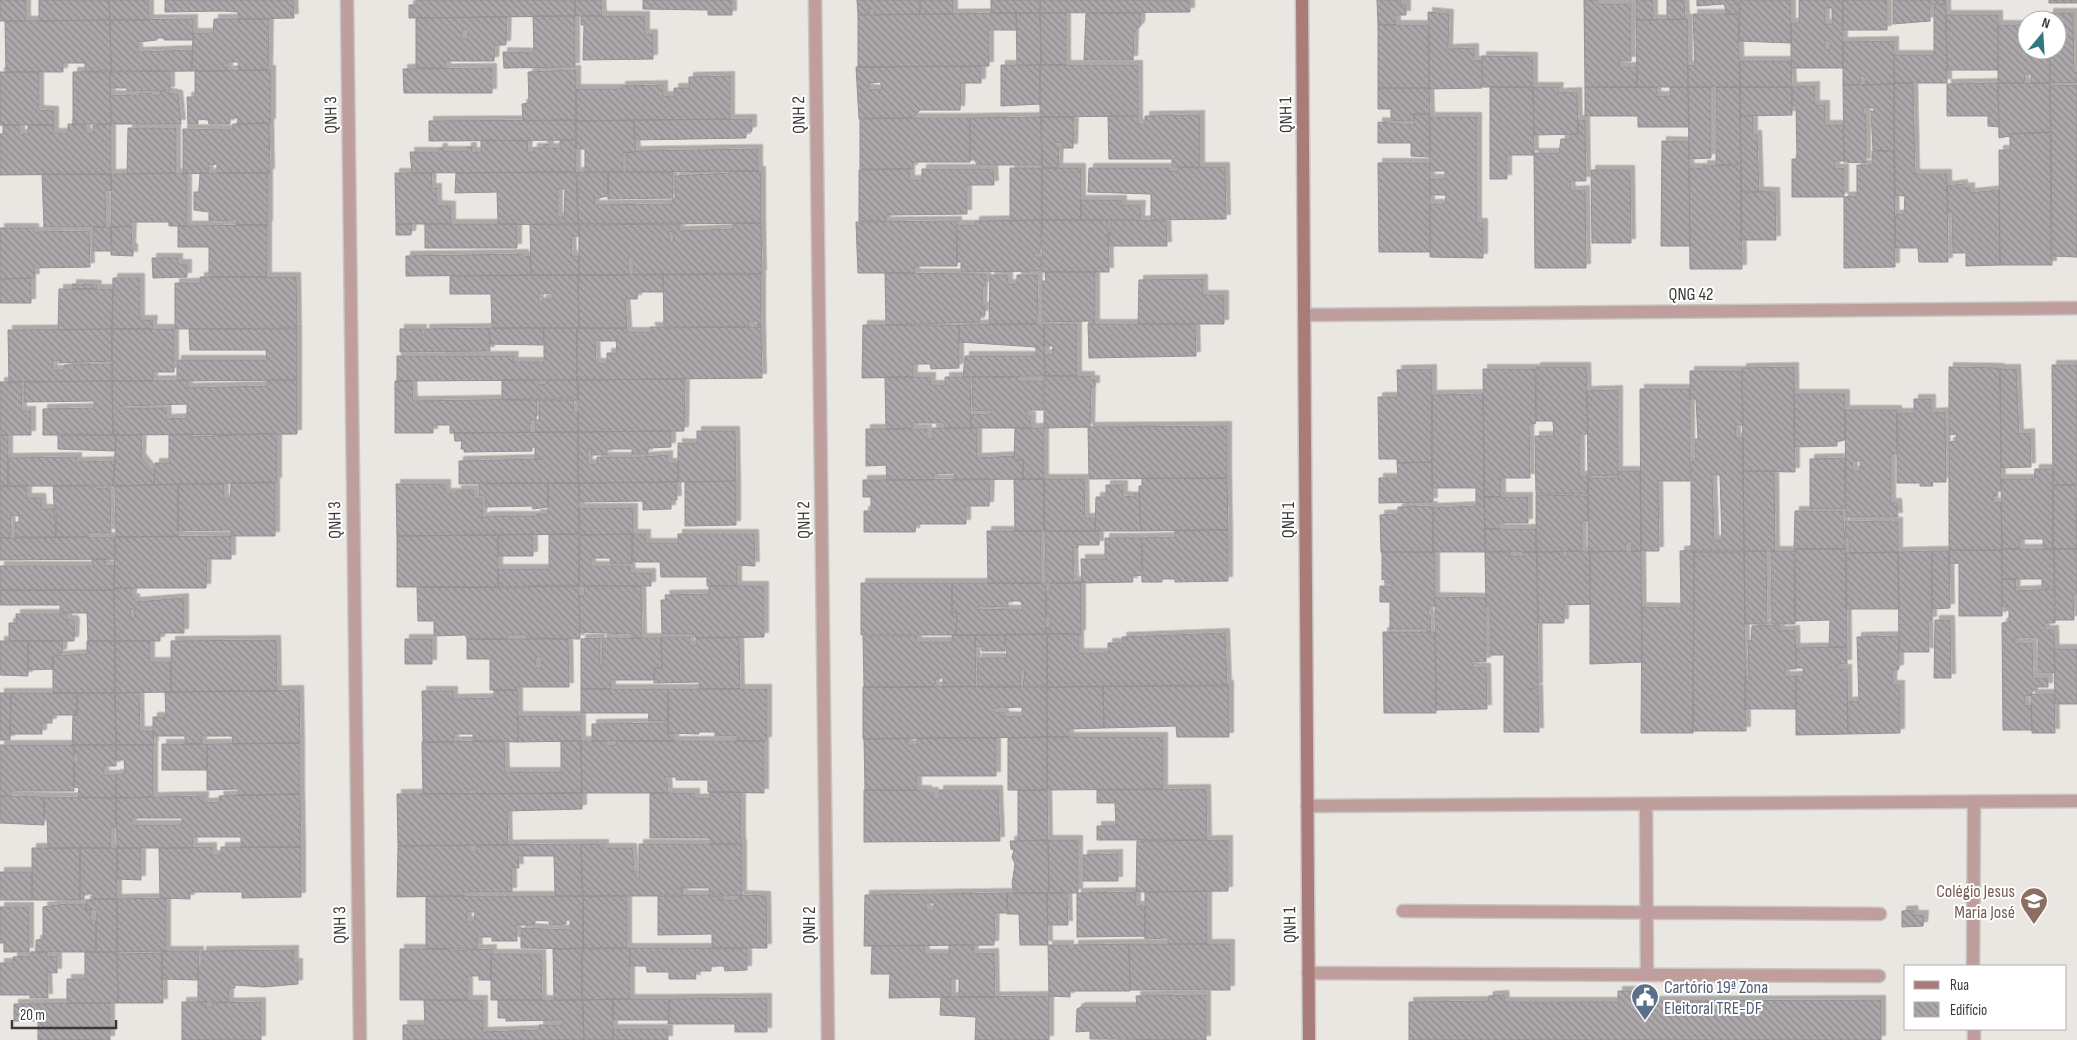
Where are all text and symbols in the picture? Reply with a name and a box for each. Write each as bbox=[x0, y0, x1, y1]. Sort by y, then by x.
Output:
north arrow bbox=[2017, 10, 2067, 60]
text: N bbox=[2040, 14, 2052, 32]
street label: QNH 3 bbox=[320, 96, 342, 134]
street label: QNH 2 bbox=[788, 96, 810, 134]
street label: QNH 1 bbox=[1275, 96, 1297, 133]
street label: QNG 42 bbox=[1669, 284, 1713, 305]
street label: QNH 3 bbox=[324, 501, 346, 539]
street label: QNH 2 bbox=[793, 501, 815, 539]
street label: QNH 1 bbox=[1278, 501, 1299, 538]
place label: Colégio Jesus Maria José bbox=[1936, 881, 2015, 923]
school or university icon: Colégio Jesus Maria José bbox=[2019, 886, 2049, 925]
street label: QNH 3 bbox=[329, 906, 351, 944]
street label: QNH 2 bbox=[799, 906, 820, 944]
street label: QNH 1 bbox=[1279, 906, 1301, 943]
legend bbox=[1904, 965, 2067, 1030]
text: Rua bbox=[1950, 976, 1969, 995]
place label: Cartório 19ª Zona Eleitoral TRE-DF bbox=[1664, 977, 1768, 1019]
public building icon: Cartório 19ª Zona Eleitoral TRE-DF bbox=[1630, 982, 1660, 1021]
scale bar bbox=[12, 998, 116, 1030]
text: Edifício bbox=[1950, 1001, 1987, 1020]
text: 20 m bbox=[20, 1006, 45, 1025]

